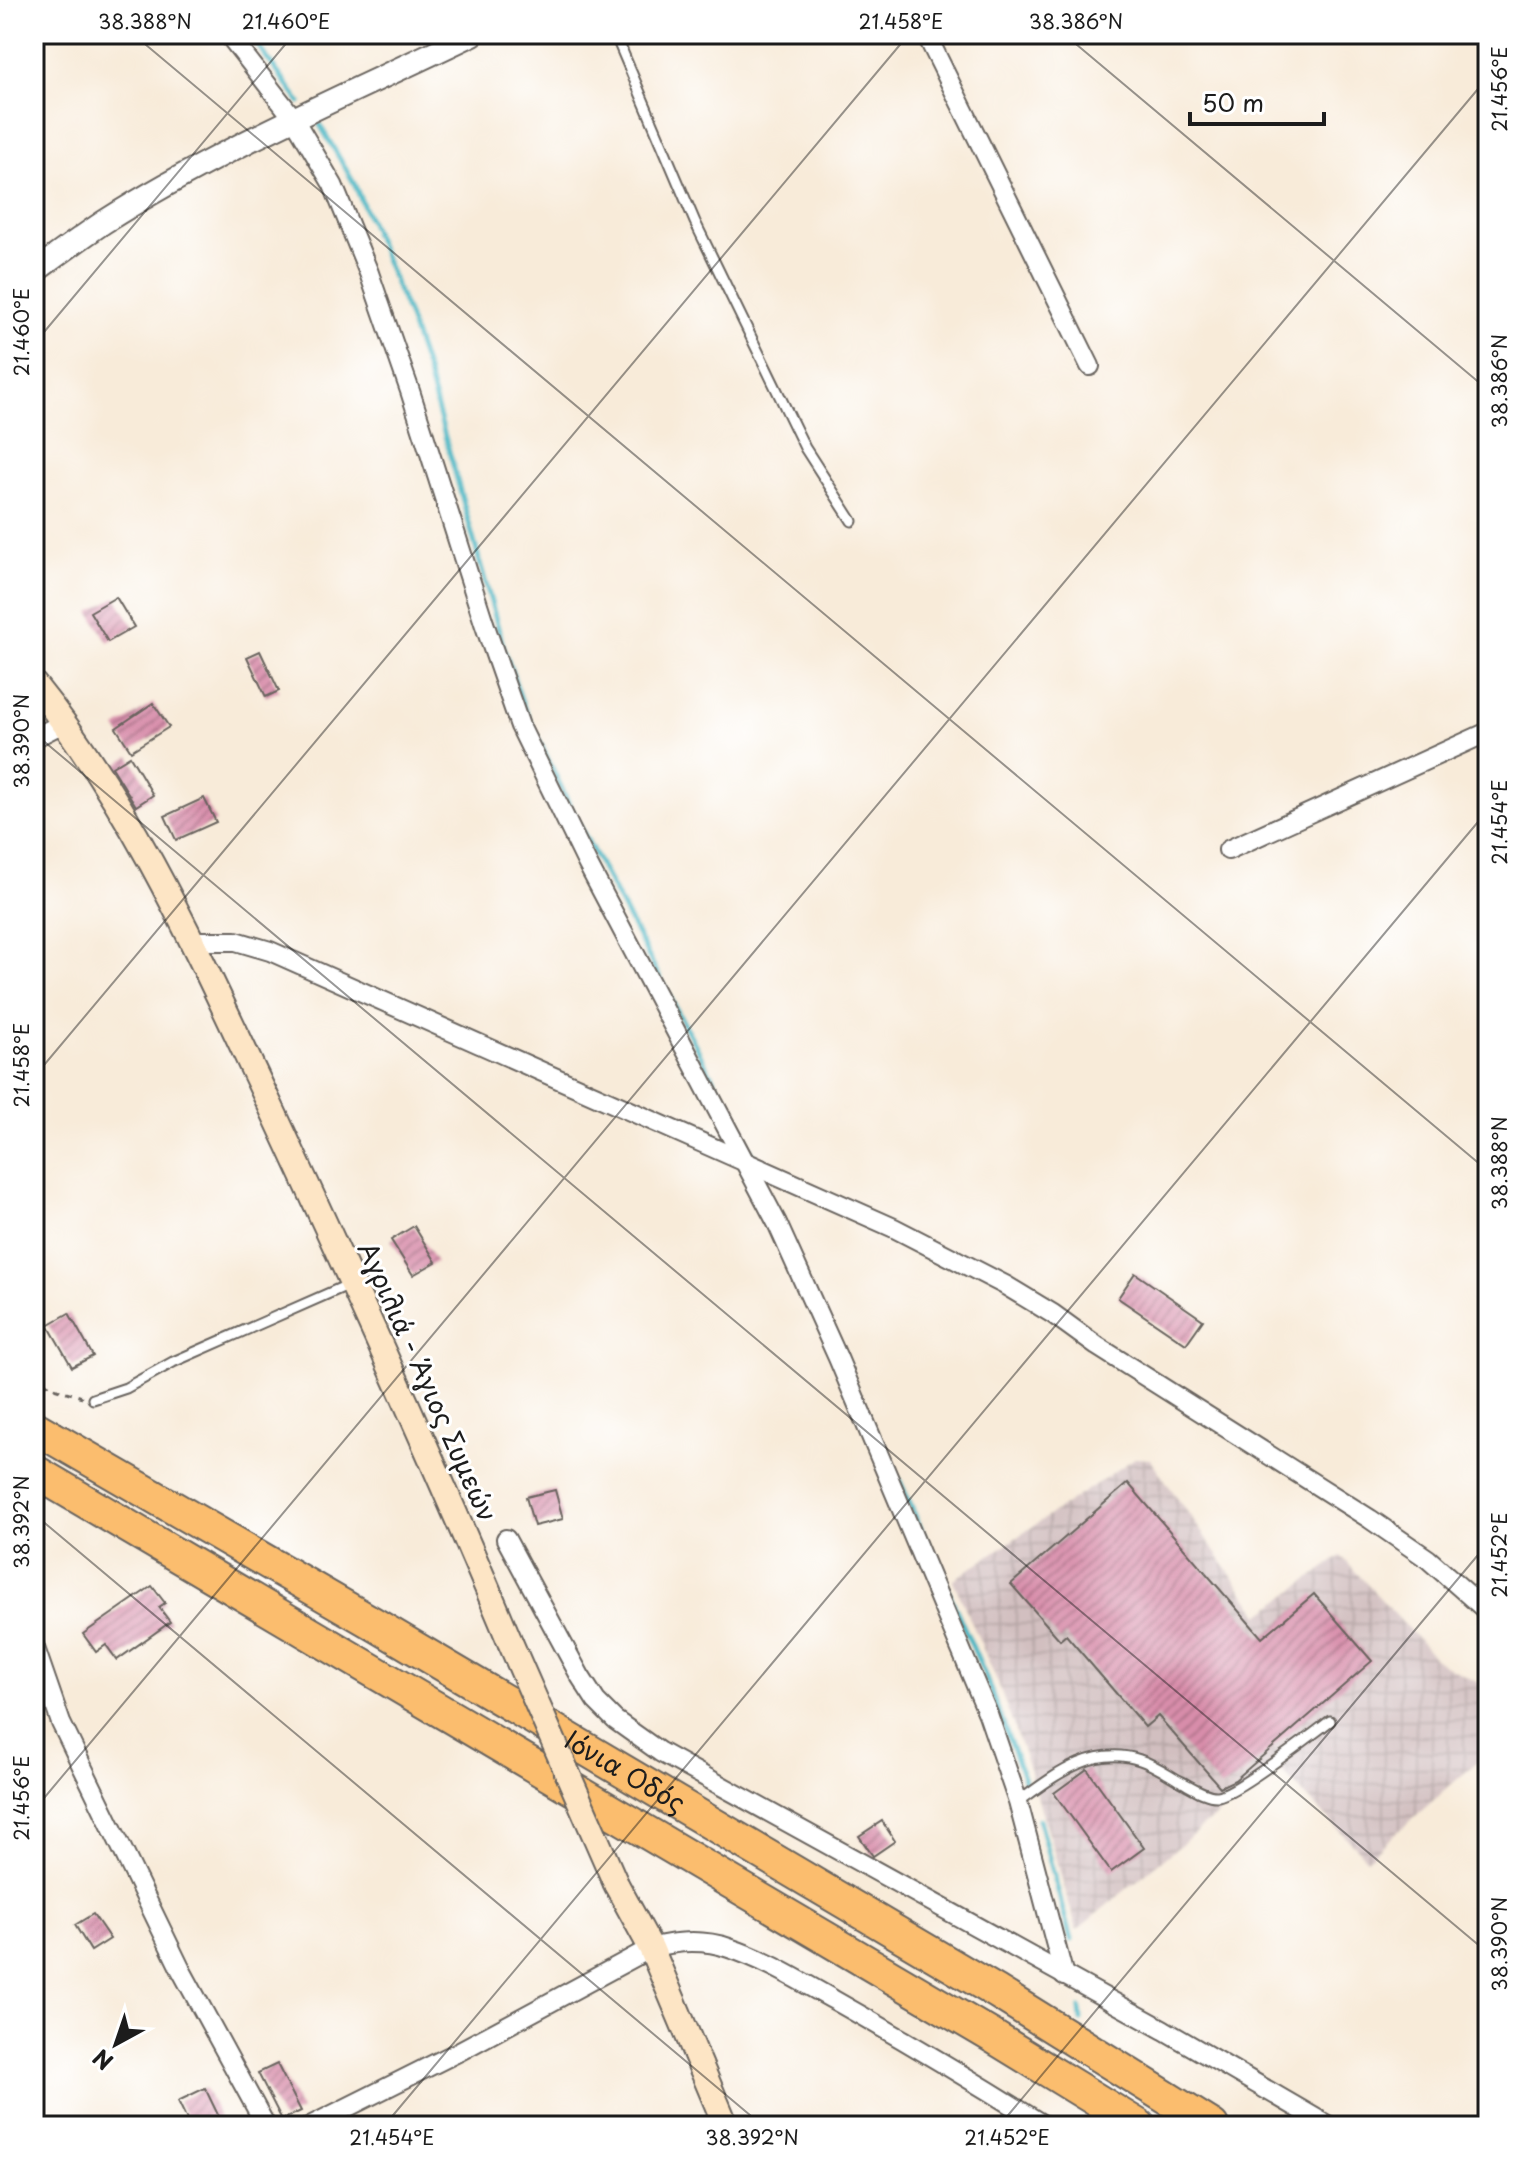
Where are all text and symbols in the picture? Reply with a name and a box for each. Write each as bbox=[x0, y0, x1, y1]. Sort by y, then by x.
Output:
text: 38.388°N bbox=[98, 6, 192, 36]
text: 21.460°E bbox=[242, 6, 330, 36]
text: 21.458°E bbox=[859, 6, 943, 36]
text: 38.386°N bbox=[1029, 6, 1123, 36]
text: 21.456°E bbox=[1484, 46, 1514, 132]
scale bar bbox=[1190, 76, 1324, 126]
text: 50 m bbox=[1202, 84, 1264, 120]
text: 21.460°E bbox=[6, 288, 36, 376]
text: 38.386°N bbox=[1484, 334, 1514, 428]
text: 38.390°N bbox=[6, 694, 36, 788]
text: 21.454°E bbox=[1484, 779, 1514, 865]
text: 21.458°E bbox=[6, 1023, 36, 1107]
text: 38.388°N bbox=[1484, 1116, 1514, 1210]
street label: Αγριλιά - Άγιος Συμεών bbox=[349, 1235, 508, 1528]
text: 38.392°N bbox=[6, 1475, 36, 1569]
text: 21.452°E bbox=[1484, 1512, 1514, 1598]
street label: Ιόνια Οδός bbox=[558, 1720, 693, 1822]
text: 21.456°E bbox=[6, 1755, 36, 1841]
text: 38.390°N bbox=[1484, 1897, 1514, 1991]
north arrow bbox=[76, 2004, 156, 2084]
text: N bbox=[85, 2042, 119, 2079]
text: 21.454°E bbox=[349, 2122, 435, 2152]
text: 38.392°N bbox=[705, 2122, 799, 2152]
text: 21.452°E bbox=[964, 2122, 1050, 2152]

